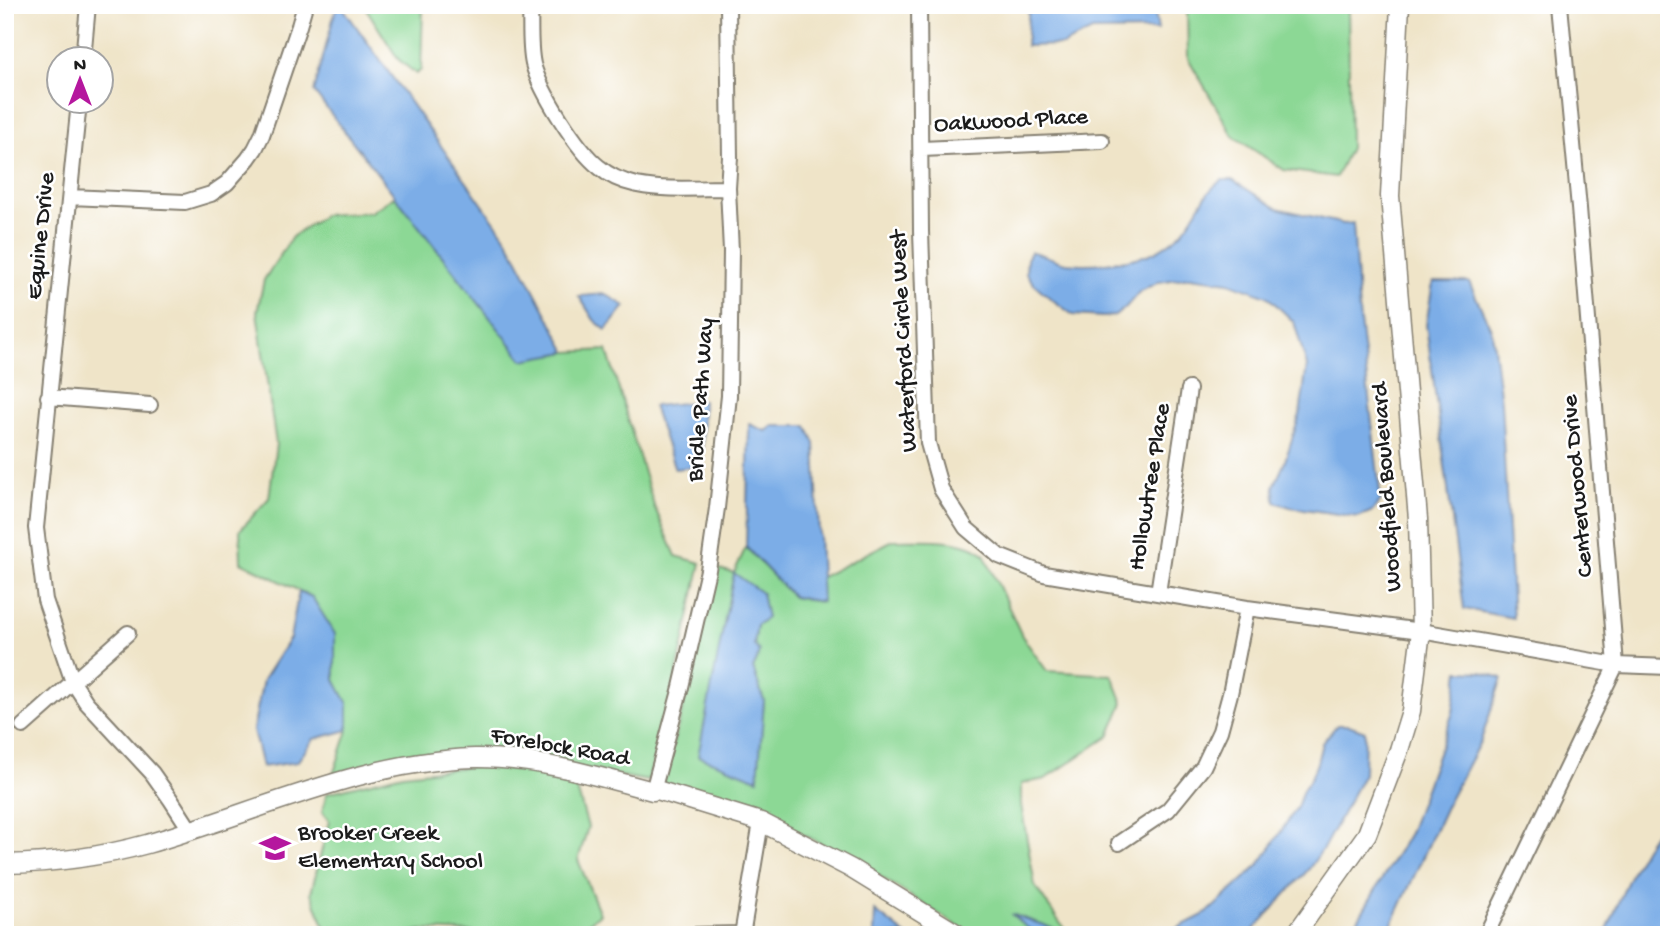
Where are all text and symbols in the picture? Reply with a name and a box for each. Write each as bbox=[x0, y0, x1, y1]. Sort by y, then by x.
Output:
north arrow bbox=[46, 46, 116, 116]
text: N bbox=[74, 55, 86, 78]
street label: Oakwood Place bbox=[933, 103, 1089, 141]
street label: Equine Drive bbox=[21, 170, 63, 301]
street label: Waterford Circle West bbox=[885, 227, 925, 453]
street label: Bridle Path Way bbox=[682, 317, 722, 484]
street label: Woodfield Boulevard bbox=[1366, 380, 1410, 592]
street label: Centerwood Drive bbox=[1557, 393, 1601, 578]
street label: Hollowtree Place bbox=[1123, 401, 1179, 573]
street label: Forelock Road bbox=[487, 721, 634, 775]
place label: Brooker Creek Elementary School bbox=[297, 820, 483, 877]
school or university icon: Brooker Creek Elementary School bbox=[258, 831, 292, 865]

